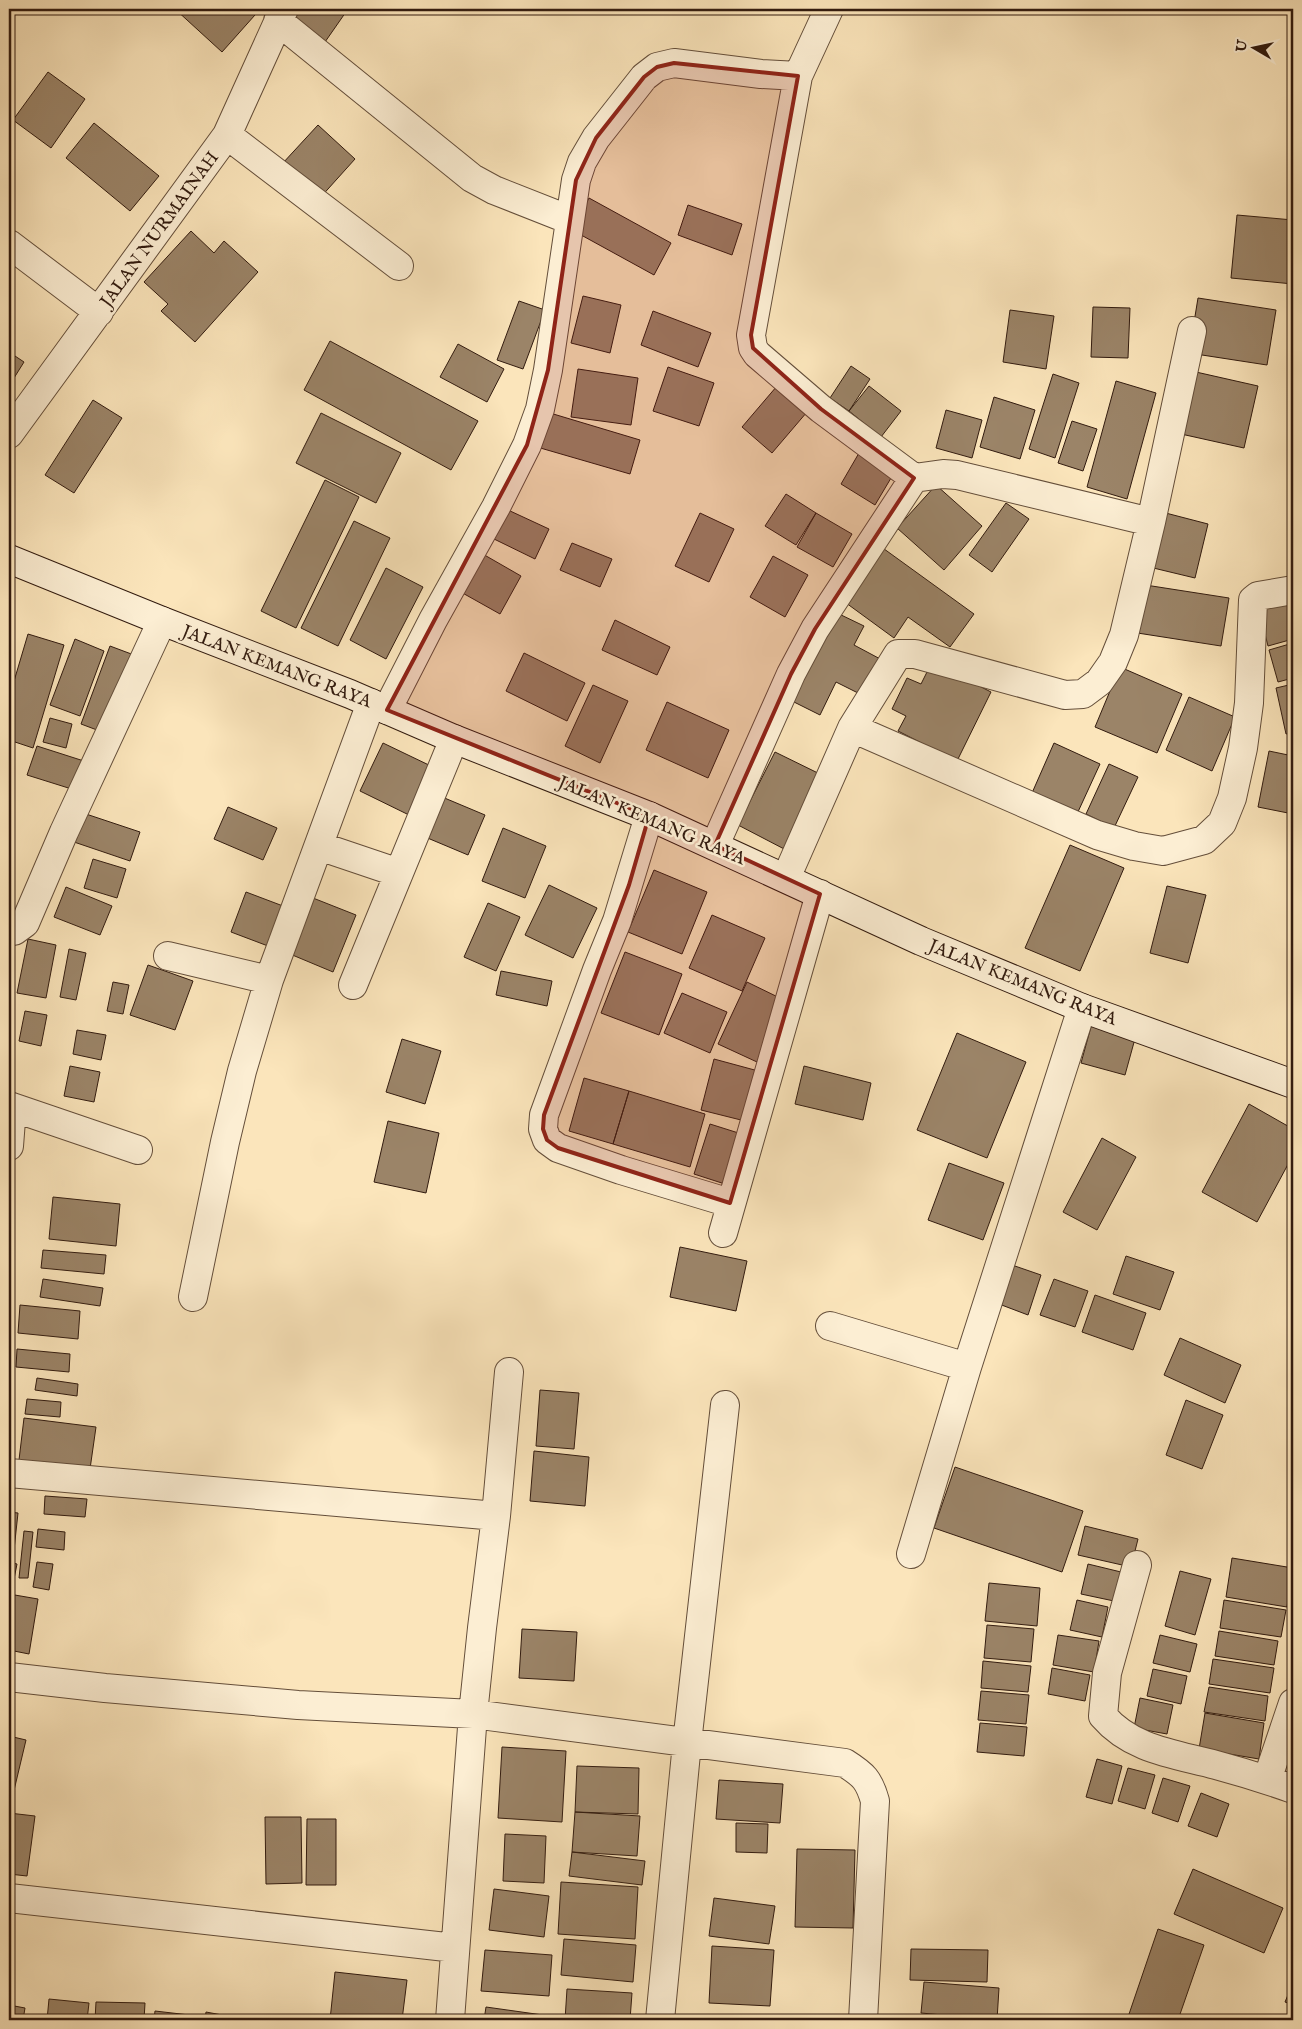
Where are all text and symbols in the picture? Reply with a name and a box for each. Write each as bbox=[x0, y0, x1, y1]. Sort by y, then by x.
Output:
north arrow bbox=[1230, 22, 1280, 72]
text: U bbox=[1232, 38, 1252, 54]
street label: JALAN NURMAINAH bbox=[95, 147, 225, 314]
street label: JALAN KEMANG RAYA bbox=[177, 620, 375, 714]
street label: JALAN KEMANG RAYA bbox=[552, 771, 749, 872]
street label: JALAN KEMANG RAYA bbox=[923, 934, 1121, 1032]

